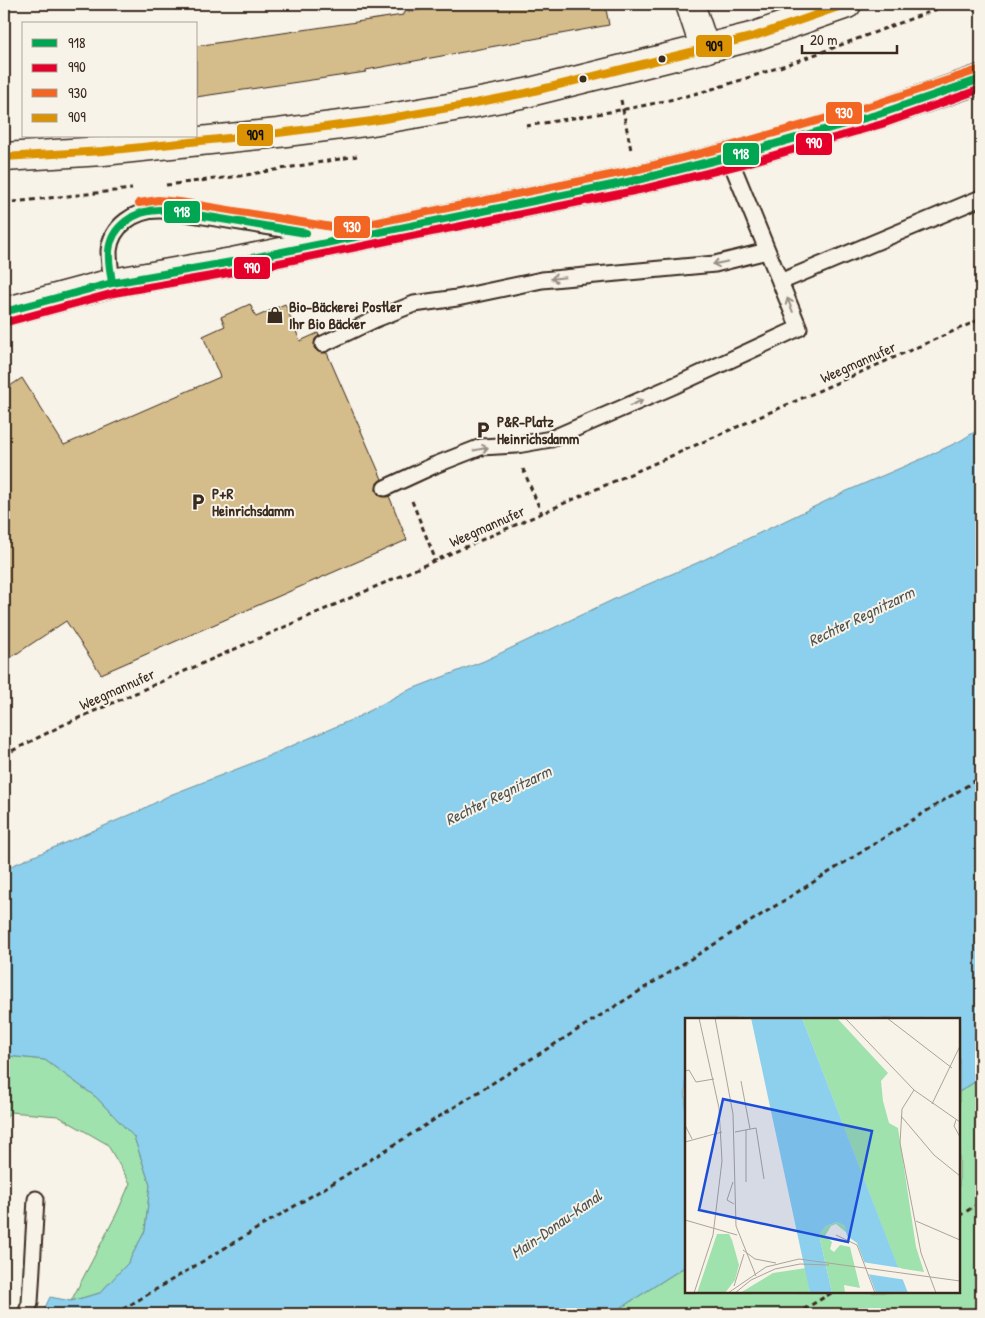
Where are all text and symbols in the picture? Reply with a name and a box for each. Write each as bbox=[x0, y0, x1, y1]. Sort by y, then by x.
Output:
legend bbox=[22, 22, 198, 138]
scale bar bbox=[802, 22, 898, 54]
text: 20 m bbox=[810, 29, 837, 50]
text: 918 bbox=[68, 32, 85, 53]
line badge: 909 bbox=[695, 34, 733, 58]
text: 909 bbox=[706, 36, 723, 55]
unlabelled marker bbox=[657, 54, 667, 64]
text: 990 bbox=[68, 56, 86, 77]
unlabelled marker bbox=[578, 74, 588, 84]
text: 930 bbox=[68, 82, 87, 103]
line badge: 930 bbox=[825, 101, 863, 125]
text: 930 bbox=[835, 103, 854, 122]
text: 909 bbox=[68, 106, 86, 127]
line badge: 909 bbox=[236, 123, 274, 147]
text: 909 bbox=[247, 125, 264, 144]
line badge: 990 bbox=[795, 132, 833, 156]
text: 990 bbox=[806, 133, 823, 152]
line badge: 918 bbox=[722, 142, 760, 166]
text: 918 bbox=[733, 144, 749, 163]
line badge: 918 bbox=[163, 200, 201, 224]
text: 918 bbox=[174, 202, 190, 221]
line badge: 930 bbox=[333, 215, 371, 239]
text: 930 bbox=[343, 217, 362, 236]
line badge: 990 bbox=[233, 256, 271, 280]
text: 990 bbox=[244, 258, 261, 277]
one-way arrow bbox=[712, 259, 728, 268]
one-way arrow bbox=[551, 273, 567, 283]
place label: Bio-Bäckerei Postler Ihr Bio Bäcker bbox=[289, 296, 402, 334]
one-way arrow bbox=[784, 298, 794, 313]
shop icon: Bio-Bäckerei Postler Ihr Bio Bäcker bbox=[265, 305, 285, 325]
street label: Weegmannufer bbox=[817, 336, 899, 388]
one-way arrow bbox=[628, 398, 643, 408]
place label: P&R-Platz Heinrichsdamm bbox=[497, 411, 579, 449]
parking icon: P&R-Platz Heinrichsdamm bbox=[473, 420, 493, 440]
one-way arrow bbox=[473, 443, 489, 453]
place label: P+R Heinrichsdamm bbox=[212, 483, 294, 521]
parking icon: P+R Heinrichsdamm bbox=[188, 492, 208, 512]
street label: Weegmannufer bbox=[446, 500, 528, 552]
water label: Rechter Regnitzarm bbox=[804, 580, 919, 651]
street label: Weegmannufer bbox=[76, 663, 158, 715]
water label: Rechter Regnitzarm bbox=[441, 759, 556, 830]
inset map bbox=[685, 1018, 960, 1293]
water label: Main-Donau-Kanal bbox=[506, 1184, 606, 1263]

